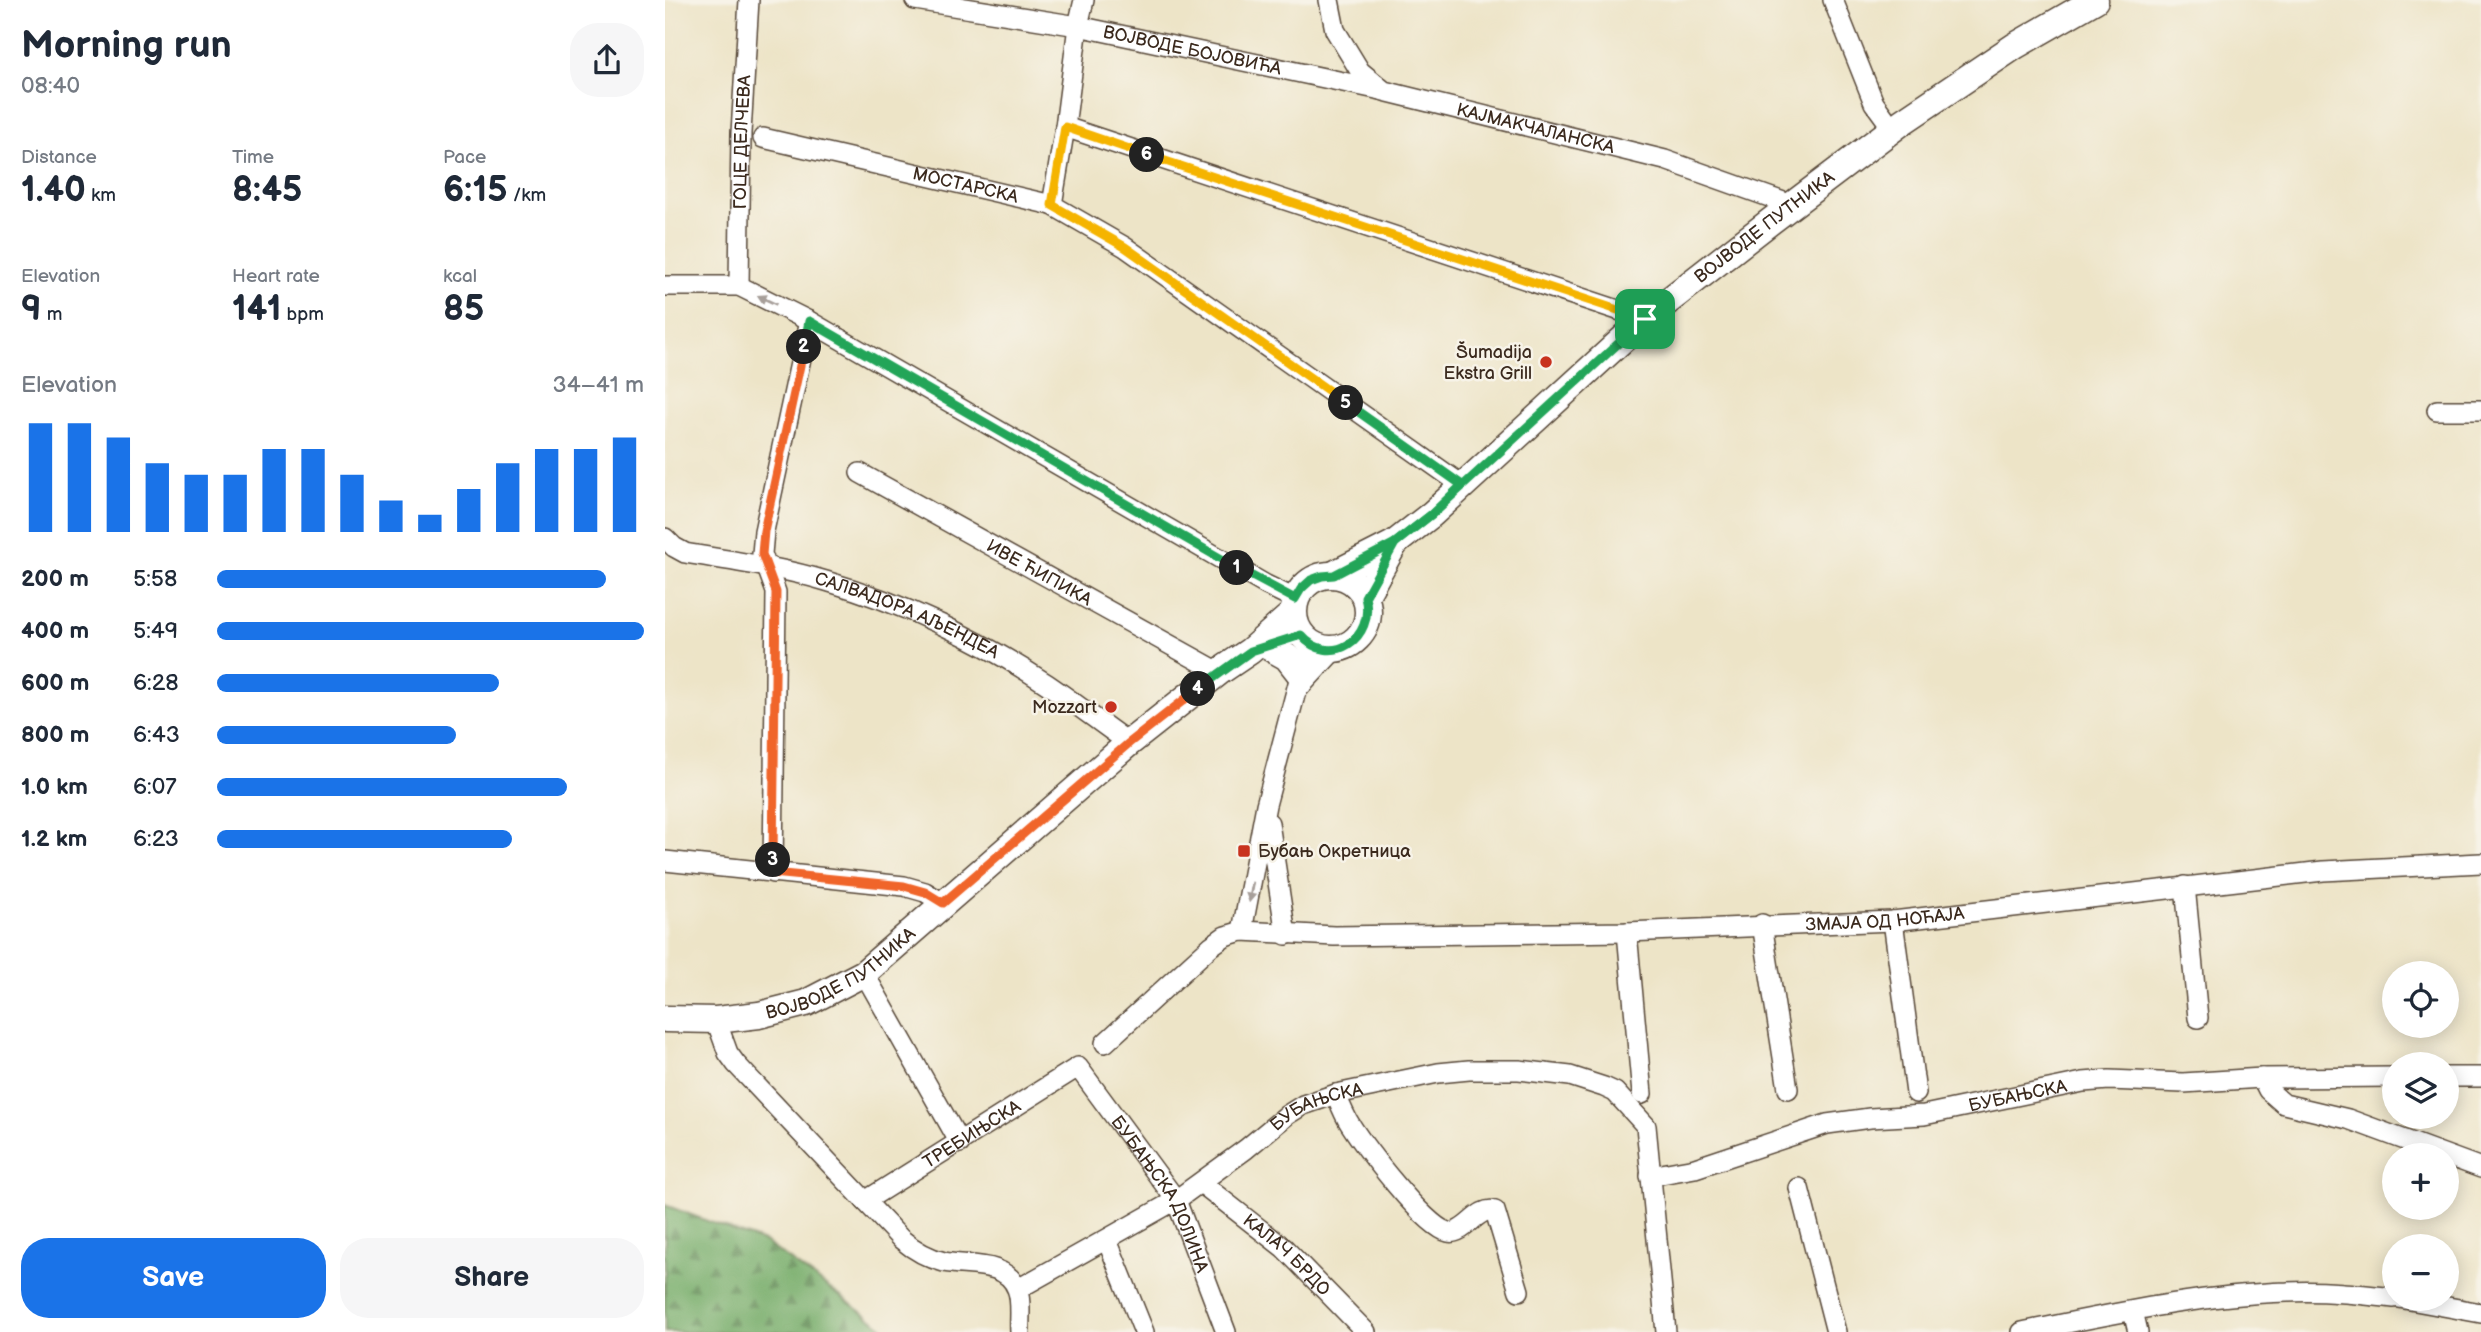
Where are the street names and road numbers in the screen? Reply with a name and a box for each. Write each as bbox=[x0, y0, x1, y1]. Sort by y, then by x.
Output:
street label: ВОЈВОДЕ БОЈОВИЋА bbox=[1101, 22, 1283, 80]
street label: ГОЦЕ ДЕЛЧЕВА bbox=[730, 74, 755, 209]
street label: КАЈМАКЧАЛАНСКА bbox=[1454, 99, 1617, 158]
street label: МОСТАРСКА bbox=[911, 163, 1020, 208]
street label: ВОЈВОДЕ ПУТНИКА bbox=[1690, 167, 1839, 288]
street label: ИВЕ ЋИПИКА bbox=[983, 535, 1095, 610]
street label: САЛВАДОРА АЉЕНДЕА bbox=[812, 568, 1003, 663]
street label: ЗМАЈА ОД НОЋАЈА bbox=[1805, 903, 1966, 936]
street label: ВОЈВОДЕ ПУТНИКА bbox=[763, 923, 920, 1024]
street label: БУБАЊСКА bbox=[1967, 1076, 2069, 1116]
street label: БУБАЊСКА bbox=[1266, 1079, 1365, 1136]
street label: ТРЕБИЊСКА bbox=[919, 1096, 1025, 1173]
street label: БУБАЊСКА ДОЛИНА bbox=[1107, 1112, 1212, 1276]
street label: КАЛАЧ БРДО bbox=[1239, 1210, 1335, 1300]

